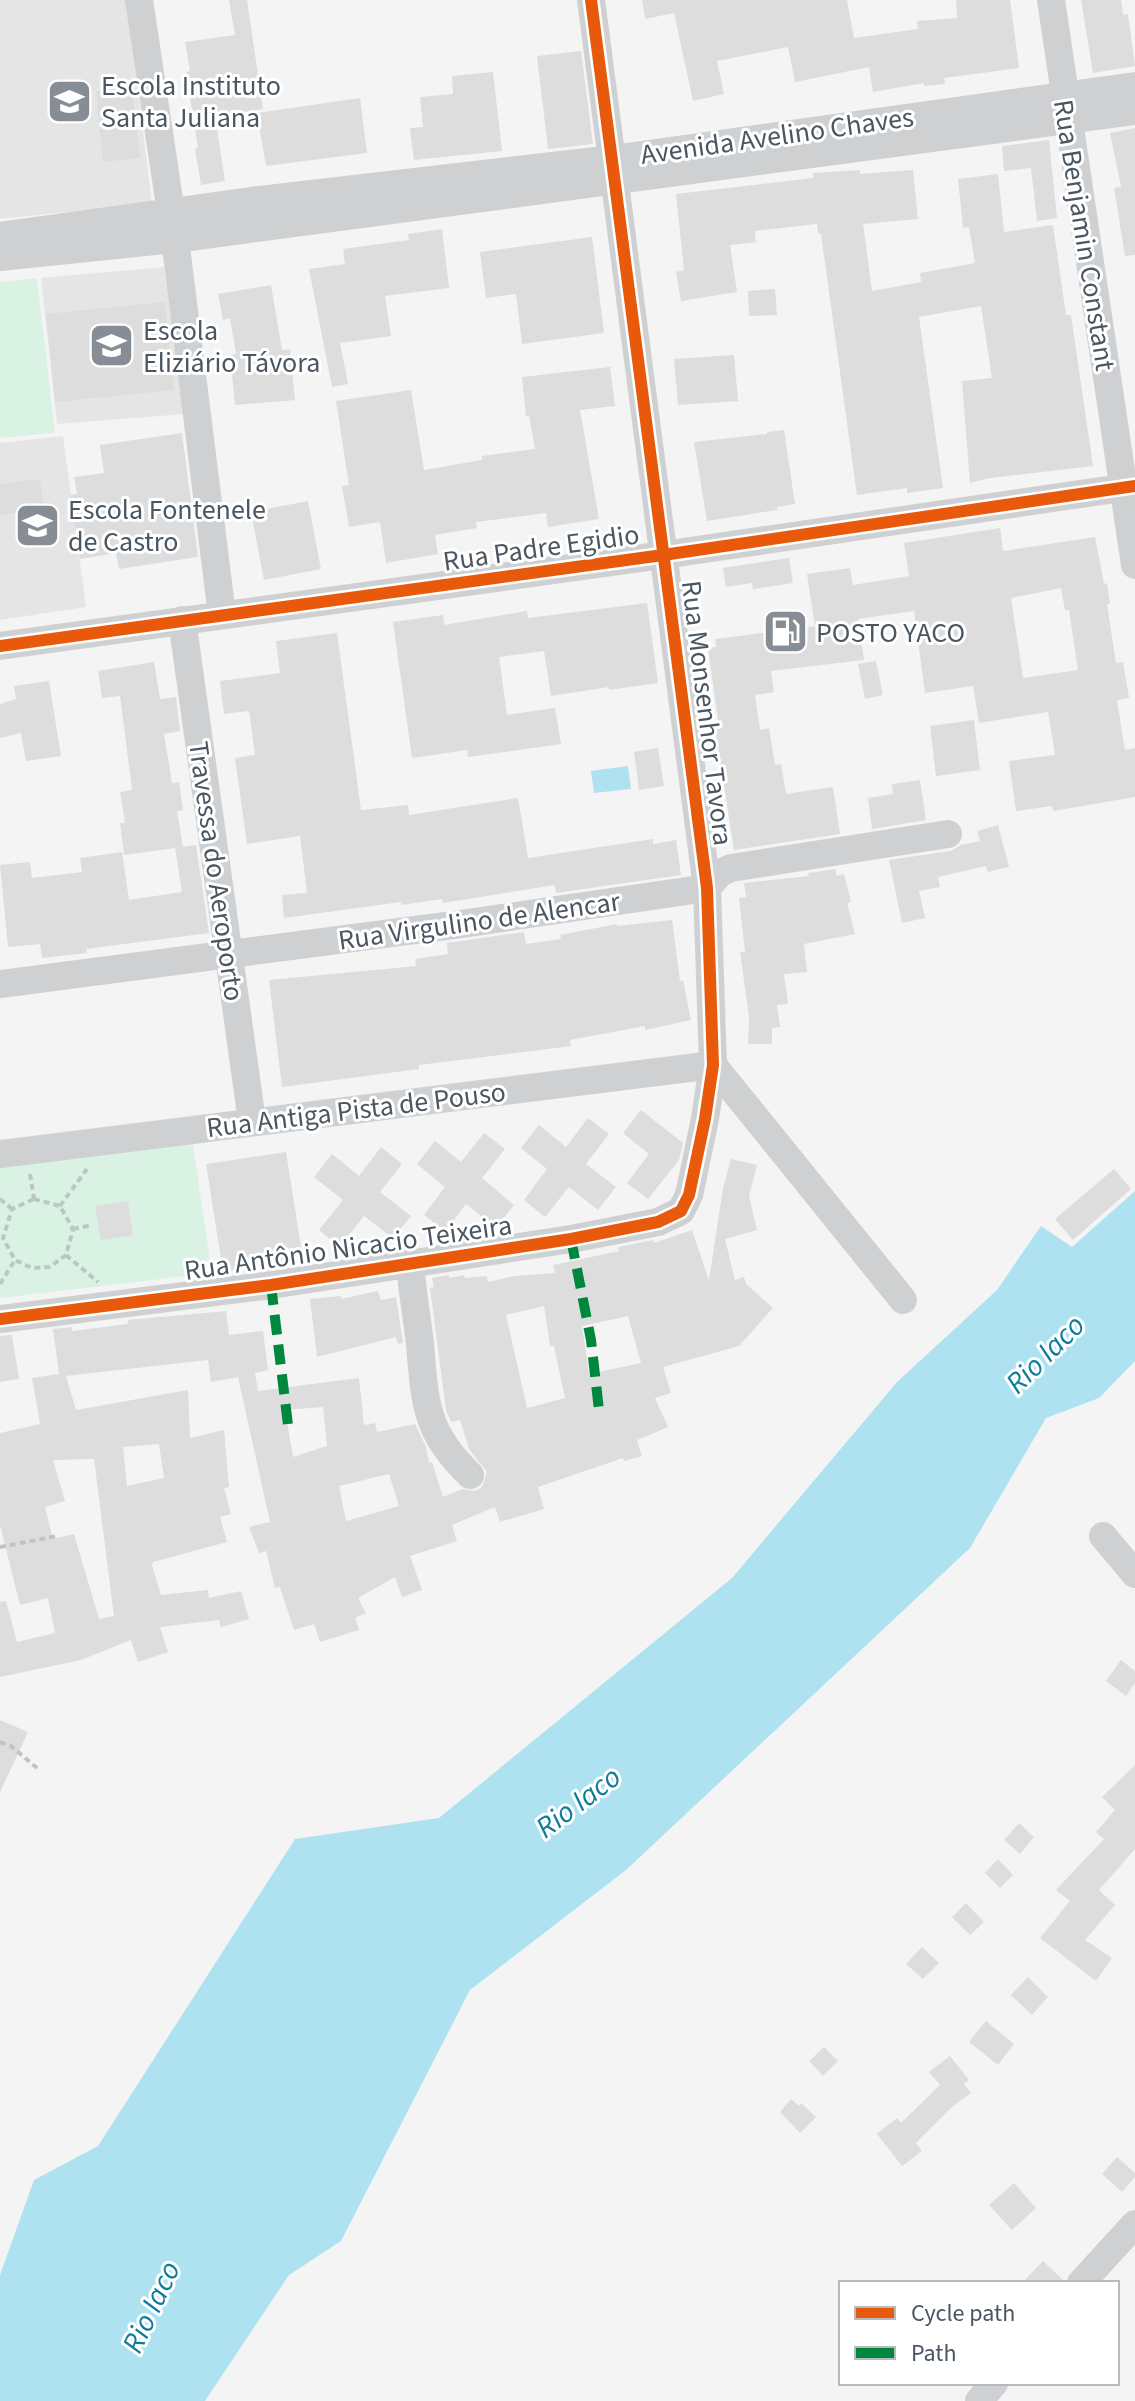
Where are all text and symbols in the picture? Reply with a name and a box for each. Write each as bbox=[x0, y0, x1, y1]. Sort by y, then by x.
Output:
place label: Escola Instituto Santa Juliana bbox=[101, 66, 281, 138]
school or university icon: Escola Instituto Santa Juliana bbox=[46, 77, 94, 125]
street label: Avenida Avelino Chaves bbox=[638, 97, 916, 175]
street label: Rua Benjamin Constant bbox=[1043, 97, 1125, 374]
place label: Escola Eliziário Távora bbox=[143, 311, 320, 383]
school or university icon: Escola Eliziário Távora bbox=[88, 322, 136, 370]
place label: Escola Fontenele de Castro bbox=[68, 490, 266, 562]
school or university icon: Escola Fontenele de Castro bbox=[13, 501, 61, 549]
street label: Rua Padre Egidio bbox=[441, 514, 642, 582]
street label: Rua Monsenhor Tavora bbox=[671, 578, 743, 848]
fuel station icon: POSTO YACO bbox=[761, 608, 809, 656]
place label: POSTO YACO bbox=[816, 613, 965, 653]
street label: Travessa do Aeroporto bbox=[178, 739, 254, 1003]
street label: Rua Virgulino de Alencar bbox=[336, 881, 623, 961]
street label: Rua Antiga Pista de Pouso bbox=[204, 1072, 508, 1148]
street label: Rua Antônio Nicacio Teixeira bbox=[182, 1205, 515, 1291]
water label: Rio Iaco bbox=[996, 1305, 1095, 1404]
water label: Rio Iaco bbox=[527, 1756, 630, 1849]
water label: Rio Iaco bbox=[112, 2254, 191, 2360]
legend bbox=[839, 2281, 1119, 2385]
text: Cycle path bbox=[911, 2296, 1015, 2331]
text: Path bbox=[911, 2336, 957, 2371]

